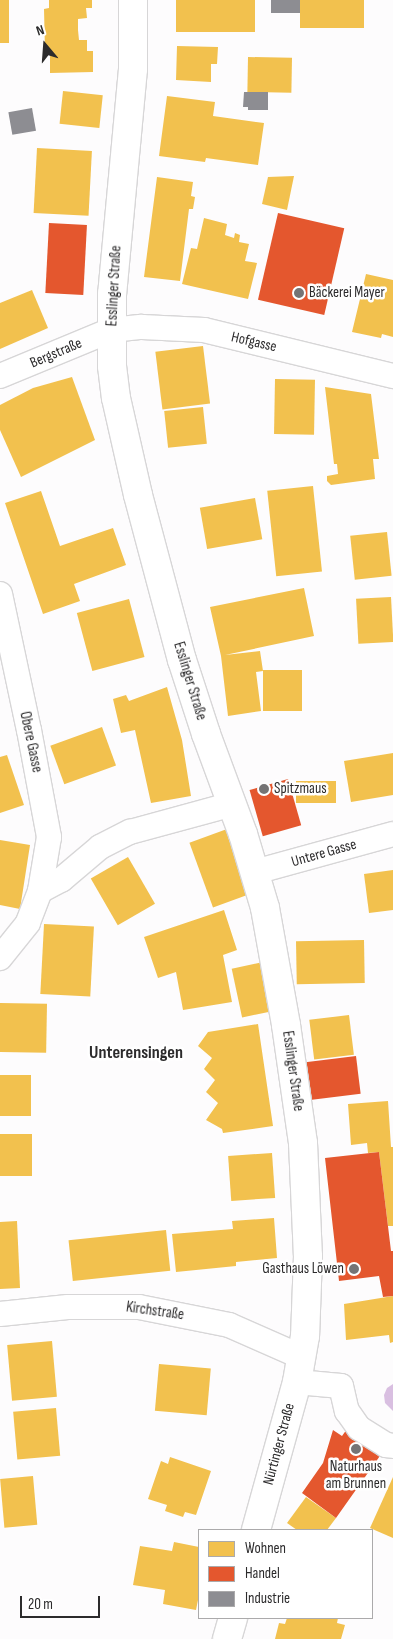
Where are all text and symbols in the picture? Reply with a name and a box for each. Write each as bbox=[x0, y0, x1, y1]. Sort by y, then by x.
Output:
north arrow bbox=[20, 20, 70, 70]
text: N bbox=[34, 21, 46, 40]
street label: Esslinger Straße bbox=[103, 245, 125, 327]
place label: Bäckerei Mayer bbox=[309, 284, 385, 302]
marker: Bäckerei Mayer bbox=[293, 287, 305, 299]
street label: Hofgasse bbox=[229, 328, 279, 356]
street label: Bergstraße bbox=[27, 334, 85, 372]
street label: Esslinger Straße bbox=[170, 640, 210, 722]
street label: Obere Gasse bbox=[16, 710, 46, 774]
place label: Spitzmaus bbox=[274, 780, 327, 798]
marker: Spitzmaus bbox=[258, 783, 270, 795]
street label: Untere Gasse bbox=[289, 835, 359, 871]
street label: Esslinger Straße bbox=[278, 1030, 308, 1112]
district label: Unterensingen bbox=[89, 1042, 183, 1064]
place label: Gasthaus Löwen bbox=[262, 1260, 344, 1278]
marker: Gasthaus Löwen bbox=[348, 1263, 360, 1275]
street label: Kirchstraße bbox=[125, 1298, 185, 1324]
street label: Nürtinger Straße bbox=[259, 1401, 299, 1487]
marker: Naturhaus am Brunnen bbox=[350, 1443, 362, 1455]
place label: Naturhaus am Brunnen bbox=[326, 1457, 386, 1492]
legend bbox=[198, 1529, 373, 1619]
text: Wohnen bbox=[245, 1539, 286, 1558]
text: Handel bbox=[245, 1564, 280, 1583]
scale bar bbox=[22, 1586, 102, 1618]
text: Industrie bbox=[245, 1589, 290, 1608]
text: 20 m bbox=[28, 1595, 53, 1614]

